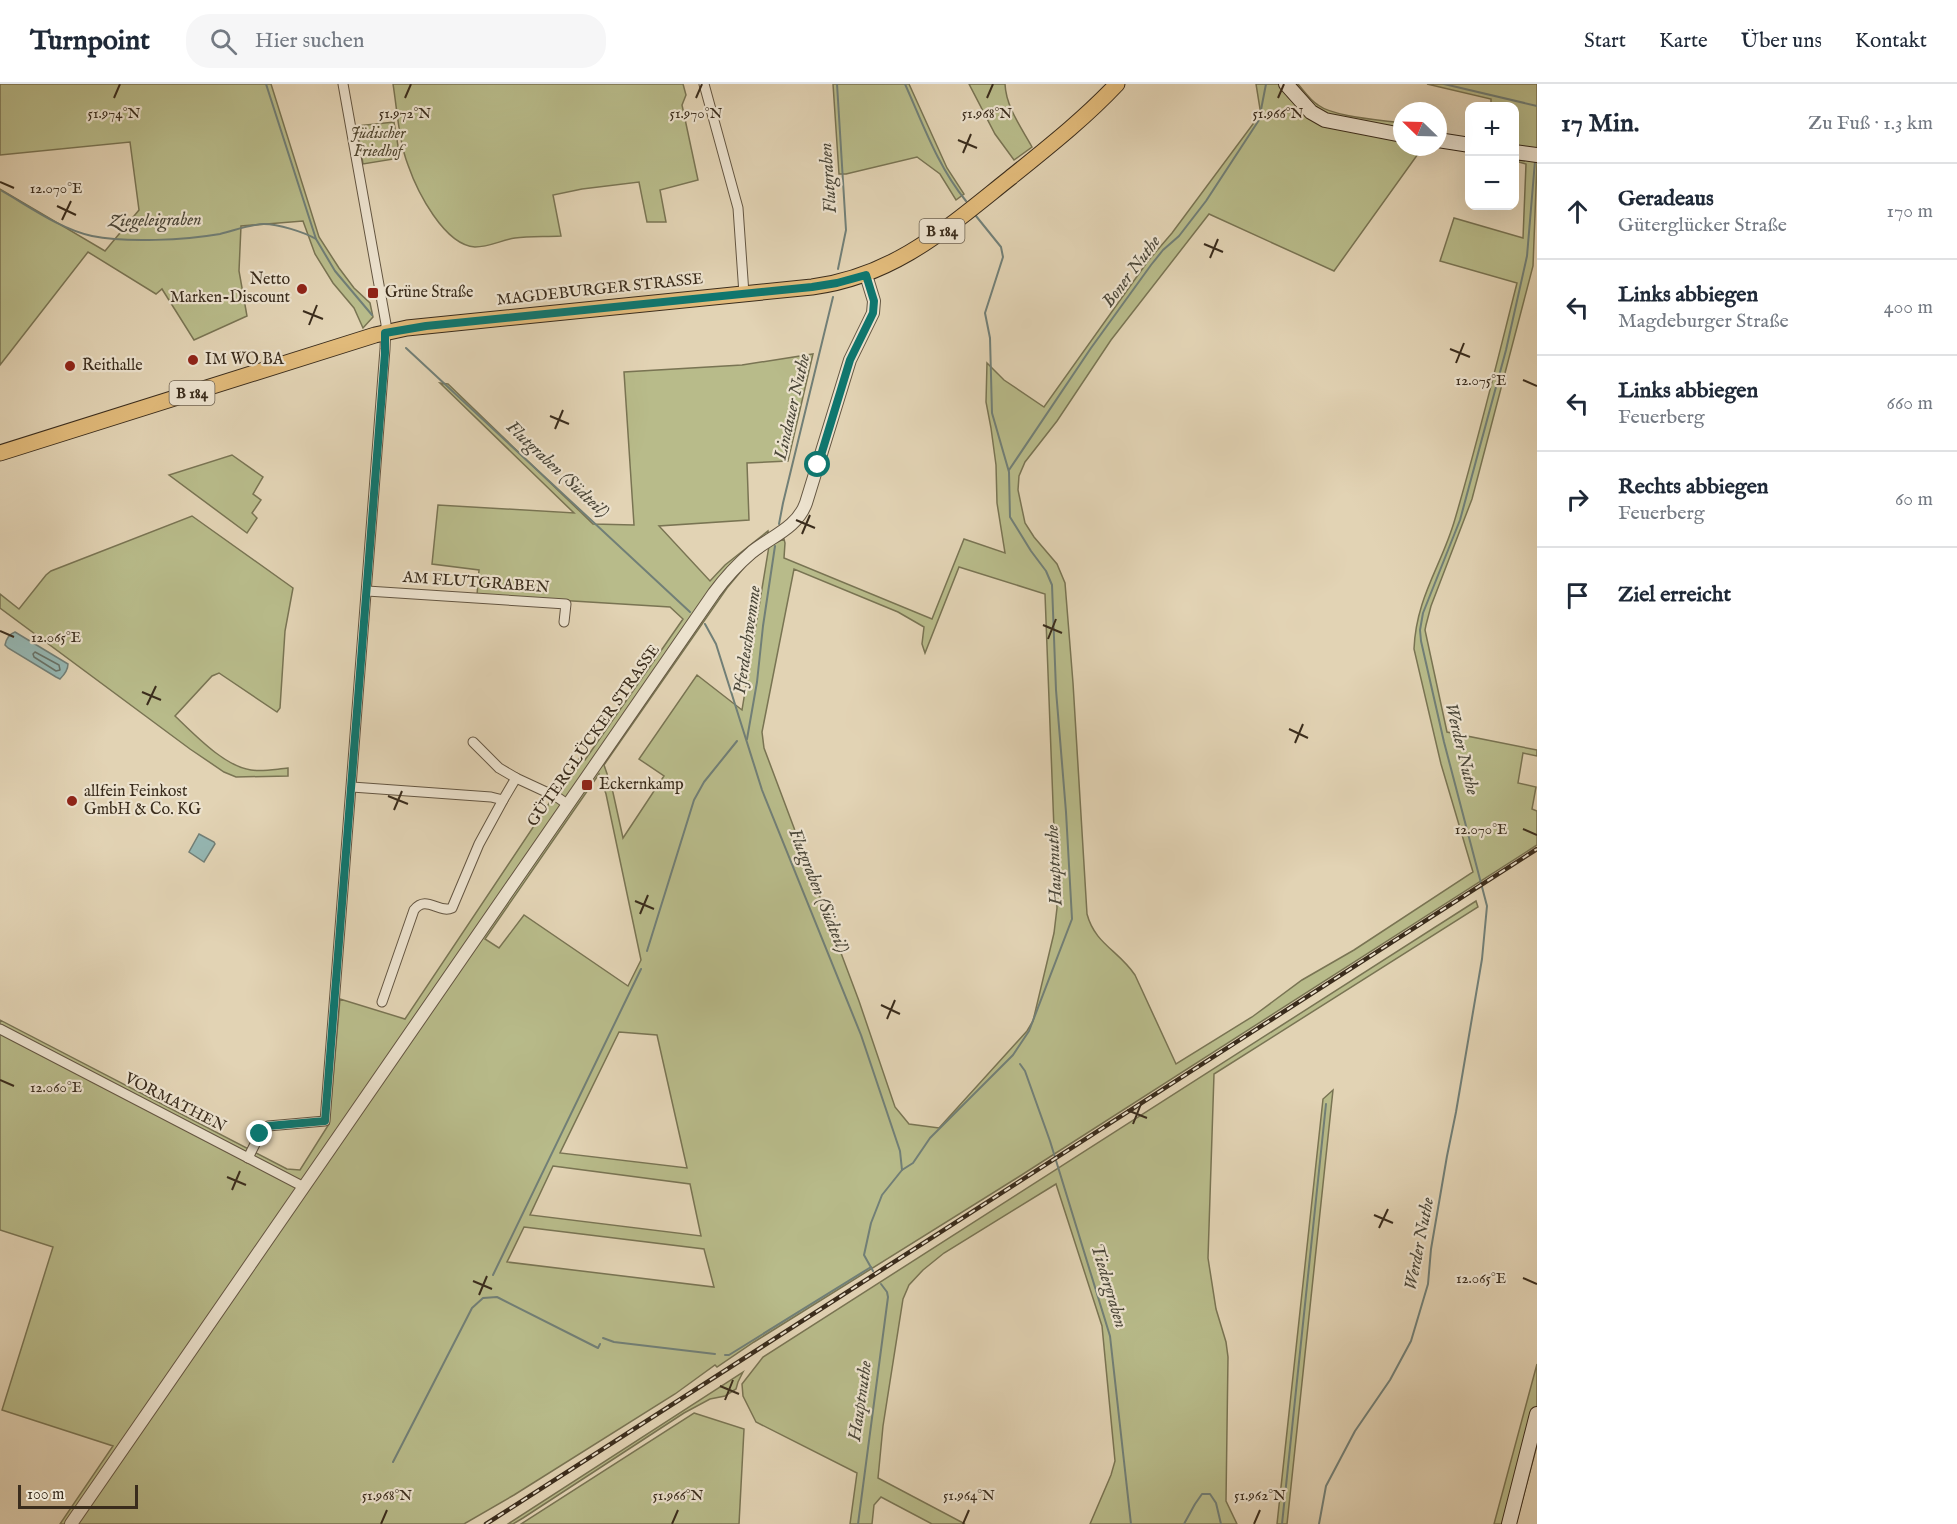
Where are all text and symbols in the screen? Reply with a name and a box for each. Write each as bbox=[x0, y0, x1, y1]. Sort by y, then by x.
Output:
search box bbox=[186, 14, 606, 68]
text: Turnpoint bbox=[30, 24, 150, 59]
icon: search bbox=[207, 25, 240, 58]
text: Hier suchen bbox=[255, 27, 365, 55]
text: Start bbox=[1584, 28, 1626, 55]
text: Karte bbox=[1659, 28, 1708, 55]
text: Über uns bbox=[1741, 28, 1822, 55]
text: Kontakt bbox=[1855, 28, 1927, 55]
north arrow bbox=[1393, 102, 1447, 156]
map controls bbox=[1465, 102, 1519, 210]
button: + bbox=[1465, 102, 1519, 156]
text: 51.974°N bbox=[88, 104, 140, 123]
text: 51.972°N bbox=[379, 104, 431, 123]
text: 51.970°N bbox=[670, 104, 722, 123]
text: 51.968°N bbox=[962, 104, 1012, 123]
text: 51.966°N bbox=[1252, 104, 1304, 123]
text: 17 Min. bbox=[1561, 107, 1639, 140]
text: Zu Fuß · 1.3 km bbox=[1808, 111, 1933, 136]
park label: Jüdischer Friedhof bbox=[351, 124, 407, 162]
water label: Flutgraben bbox=[815, 142, 843, 214]
button: − bbox=[1465, 156, 1519, 210]
text: 12.070°E bbox=[30, 179, 82, 198]
text: Geradeaus bbox=[1618, 185, 1714, 213]
icon: ahead bbox=[1561, 195, 1594, 228]
text: 170 m bbox=[1887, 199, 1933, 224]
water label: Ziegeleigraben bbox=[106, 209, 202, 233]
text: Güterglücker Straße bbox=[1618, 213, 1787, 238]
road number: B 184 bbox=[920, 219, 964, 243]
water label: Boner Nuthe bbox=[1097, 231, 1167, 313]
street label: MAGDEBURGER STRASSE bbox=[496, 269, 704, 311]
place label: Netto Marken-Discount bbox=[170, 270, 291, 308]
text: Links abbiegen bbox=[1618, 281, 1758, 309]
marker: Netto Marken-Discount bbox=[295, 282, 309, 296]
place label: Grüne Straße bbox=[385, 283, 473, 303]
marker: Grüne Straße bbox=[366, 286, 380, 300]
icon: left bbox=[1561, 291, 1594, 324]
text: 400 m bbox=[1884, 295, 1933, 320]
text: Magdeburger Straße bbox=[1618, 309, 1789, 334]
place label: IM WO BA bbox=[205, 350, 285, 370]
water label: Lindauer Nuthe bbox=[769, 352, 816, 463]
marker: IM WO BA bbox=[186, 353, 200, 367]
place label: Reithalle bbox=[82, 356, 143, 376]
marker: Reithalle bbox=[63, 359, 77, 373]
text: 12.075°E bbox=[1456, 371, 1506, 390]
text: Links abbiegen bbox=[1618, 377, 1758, 405]
road number: B 184 bbox=[170, 381, 214, 405]
icon: left bbox=[1561, 387, 1594, 420]
text: 660 m bbox=[1886, 391, 1933, 416]
text: Feuerberg bbox=[1618, 405, 1705, 430]
water label: Flutgraben (Südteil) bbox=[501, 416, 614, 524]
route start bbox=[804, 451, 830, 477]
text: Rechts abbiegen bbox=[1618, 473, 1768, 501]
icon: right bbox=[1561, 483, 1594, 516]
text: 60 m bbox=[1895, 487, 1933, 512]
text: Feuerberg bbox=[1618, 501, 1705, 526]
street label: AM FLUTGRABEN bbox=[401, 568, 550, 598]
icon: arrive bbox=[1561, 579, 1594, 612]
text: Ziel erreicht bbox=[1618, 581, 1731, 609]
water label: Pferdeschwemme bbox=[729, 584, 767, 696]
text: 12.065°E bbox=[31, 628, 81, 647]
street label: GÜTERGLÜCKER STRASSE bbox=[523, 640, 665, 831]
water label: Werder Nuthe bbox=[1438, 701, 1484, 797]
place label: Eckernkamp bbox=[599, 775, 684, 795]
marker: Eckernkamp bbox=[580, 778, 594, 792]
place label: allfein Feinkost GmbH & Co. KG bbox=[84, 782, 201, 820]
marker: allfein Feinkost GmbH & Co. KG bbox=[65, 794, 79, 808]
text: 12.070°E bbox=[1455, 820, 1507, 839]
water label: Hauptnuthe bbox=[1041, 824, 1069, 907]
water label: Flutgraben (Südteil) bbox=[782, 825, 854, 957]
street label: VORMATHEN bbox=[120, 1068, 229, 1137]
text: 12.060°E bbox=[30, 1078, 82, 1097]
route end bbox=[246, 1120, 272, 1146]
water label: Werder Nuthe bbox=[1400, 1196, 1440, 1292]
water label: Tiedergraben bbox=[1084, 1241, 1132, 1331]
text: 12.065°E bbox=[1456, 1269, 1506, 1288]
water label: Hauptnuthe bbox=[844, 1359, 878, 1444]
scale bar bbox=[18, 1482, 138, 1510]
text: 100 m bbox=[27, 1485, 64, 1505]
text: 51.968°N bbox=[362, 1486, 412, 1505]
text: 51.966°N bbox=[652, 1486, 704, 1505]
text: 51.964°N bbox=[943, 1486, 995, 1505]
text: 51.962°N bbox=[1234, 1486, 1286, 1505]

